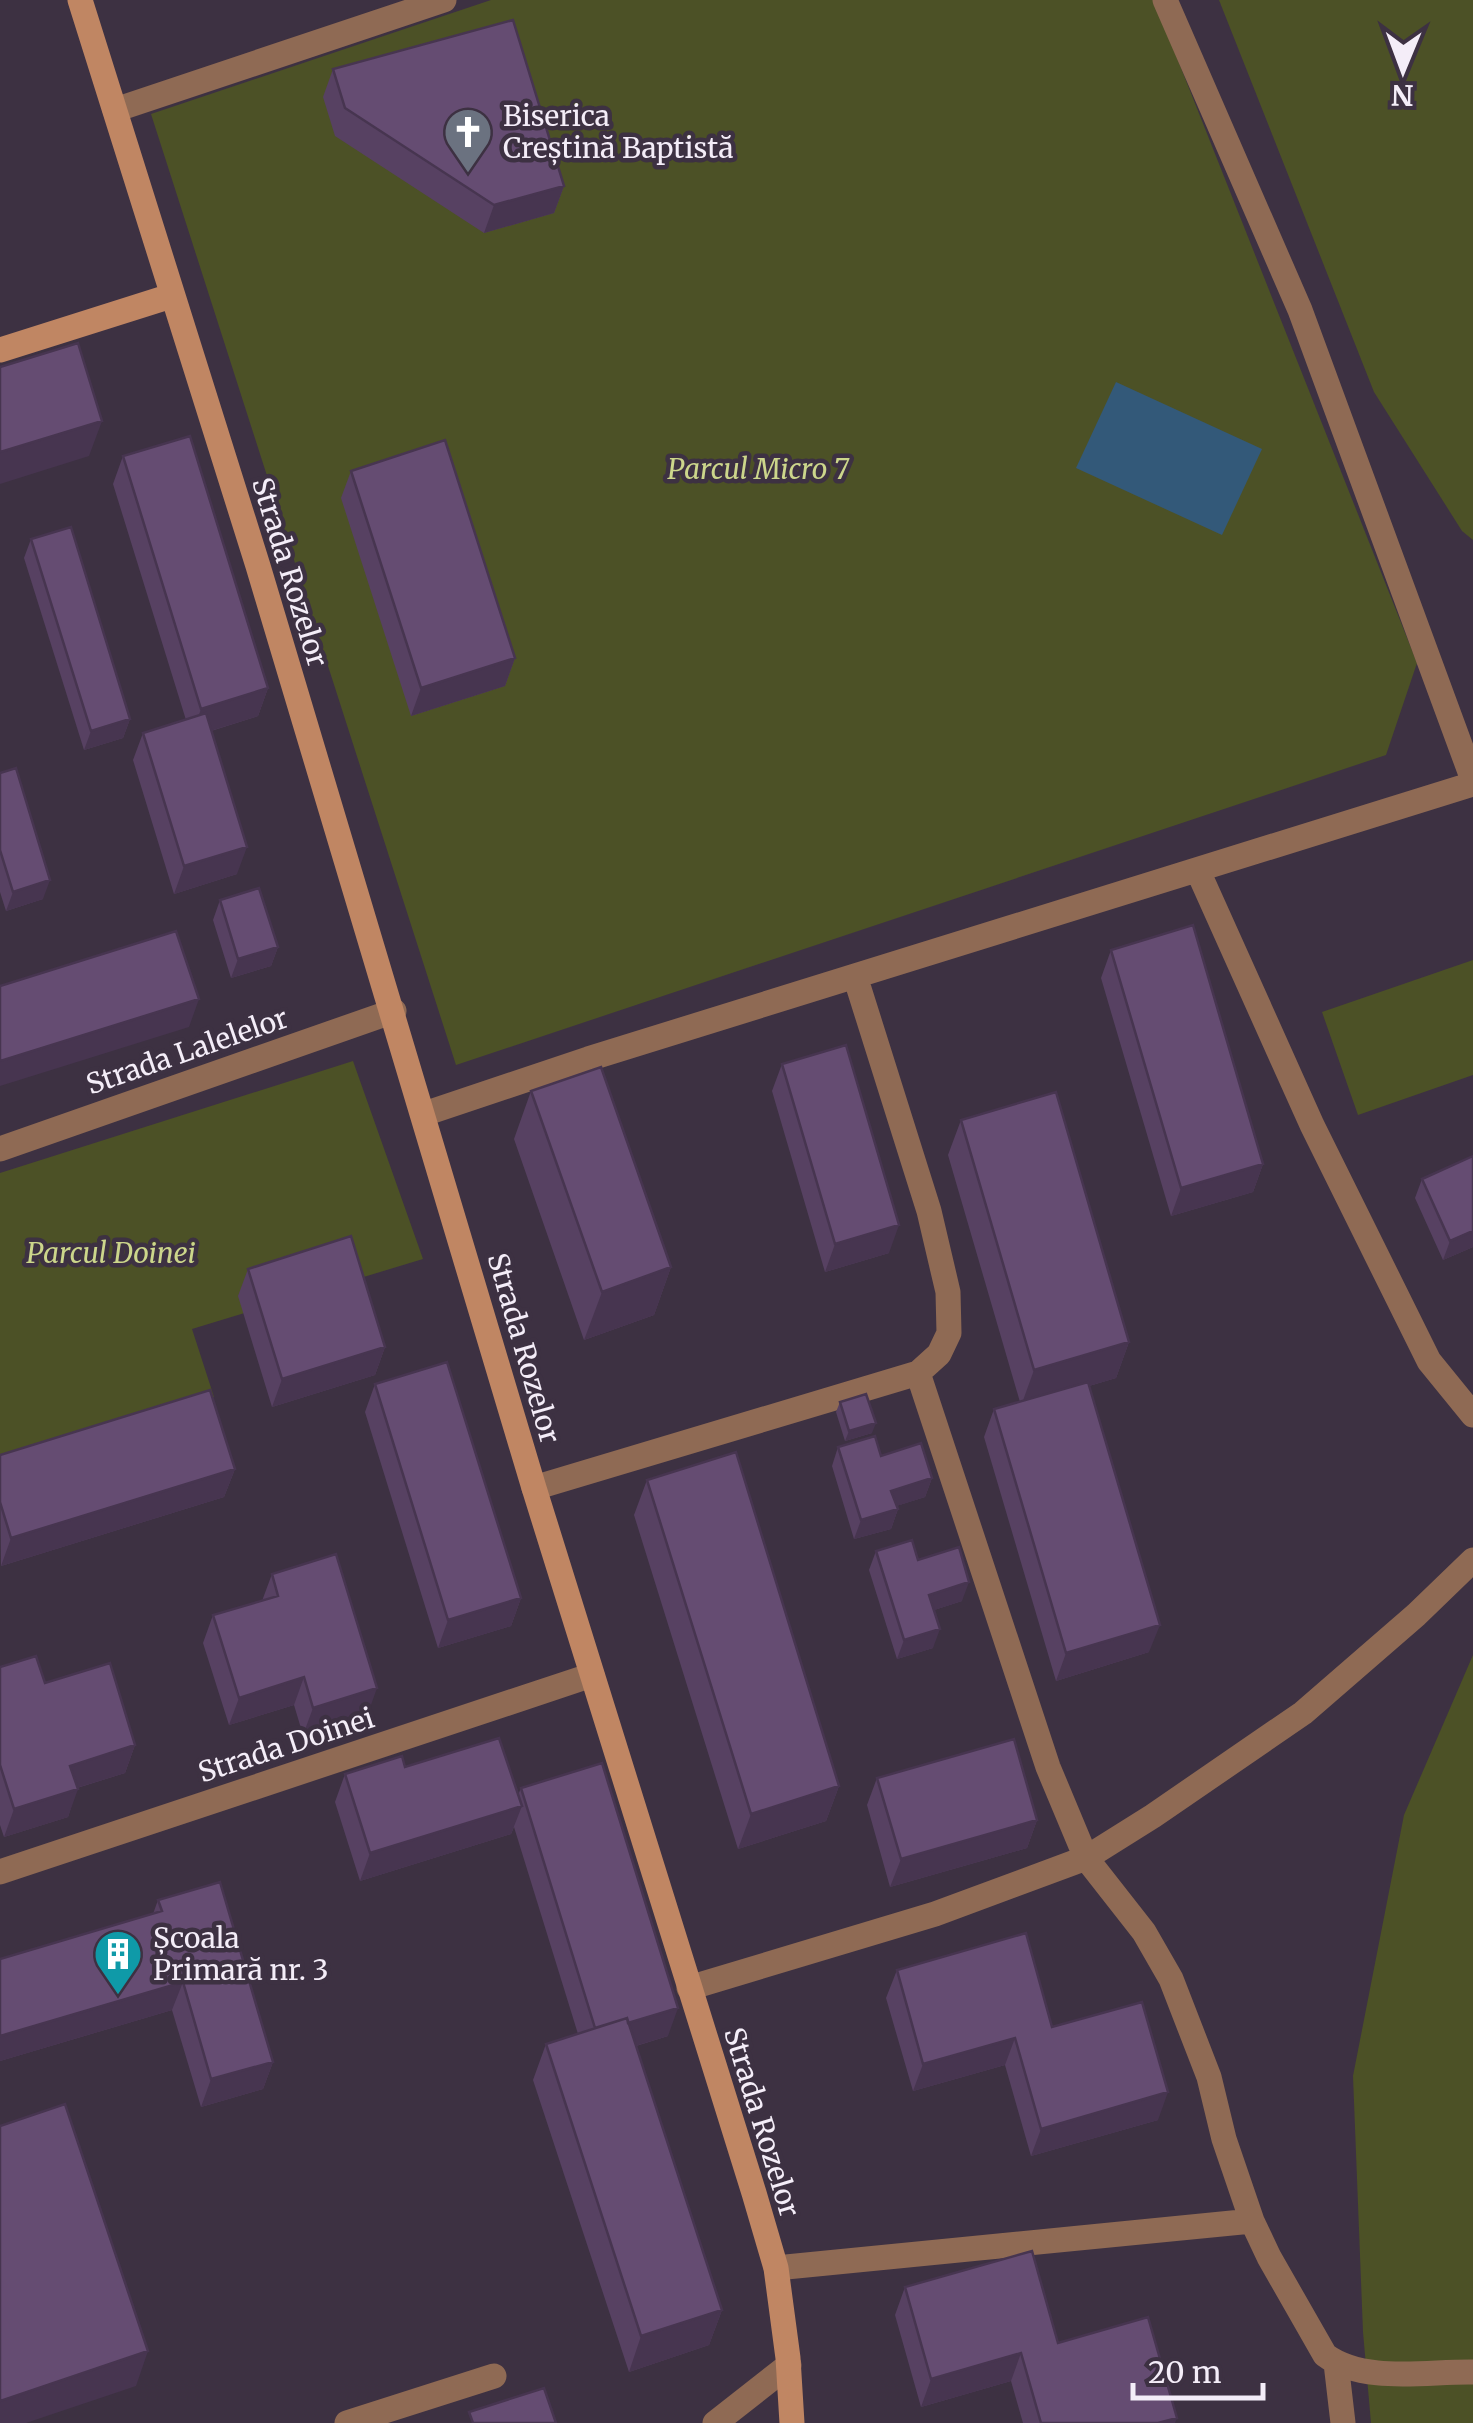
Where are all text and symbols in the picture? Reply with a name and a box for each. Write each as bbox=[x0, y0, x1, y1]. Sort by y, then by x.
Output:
north arrow bbox=[1353, 20, 1453, 120]
text: N bbox=[1391, 77, 1414, 113]
place label: Biserica Creștină Baptistă bbox=[503, 98, 733, 166]
church icon: Biserica Creștină Baptistă bbox=[442, 106, 494, 174]
park label: Parcul Micro 7 bbox=[667, 451, 850, 487]
street label: Strada Rozelor bbox=[244, 473, 336, 671]
street label: Strada Lalelelor bbox=[81, 1000, 293, 1102]
park label: Parcul Doinei bbox=[26, 1235, 196, 1271]
street label: Strada Rozelor bbox=[480, 1249, 568, 1447]
street label: Strada Doinei bbox=[194, 1700, 378, 1790]
place label: Școala Primară nr. 3 bbox=[153, 1920, 329, 1988]
building icon: Școala Primară nr. 3 bbox=[92, 1928, 144, 1996]
street label: Strada Rozelor bbox=[716, 2023, 808, 2221]
scale bar bbox=[1133, 2338, 1263, 2400]
text: 20 m bbox=[1148, 2353, 1222, 2391]

